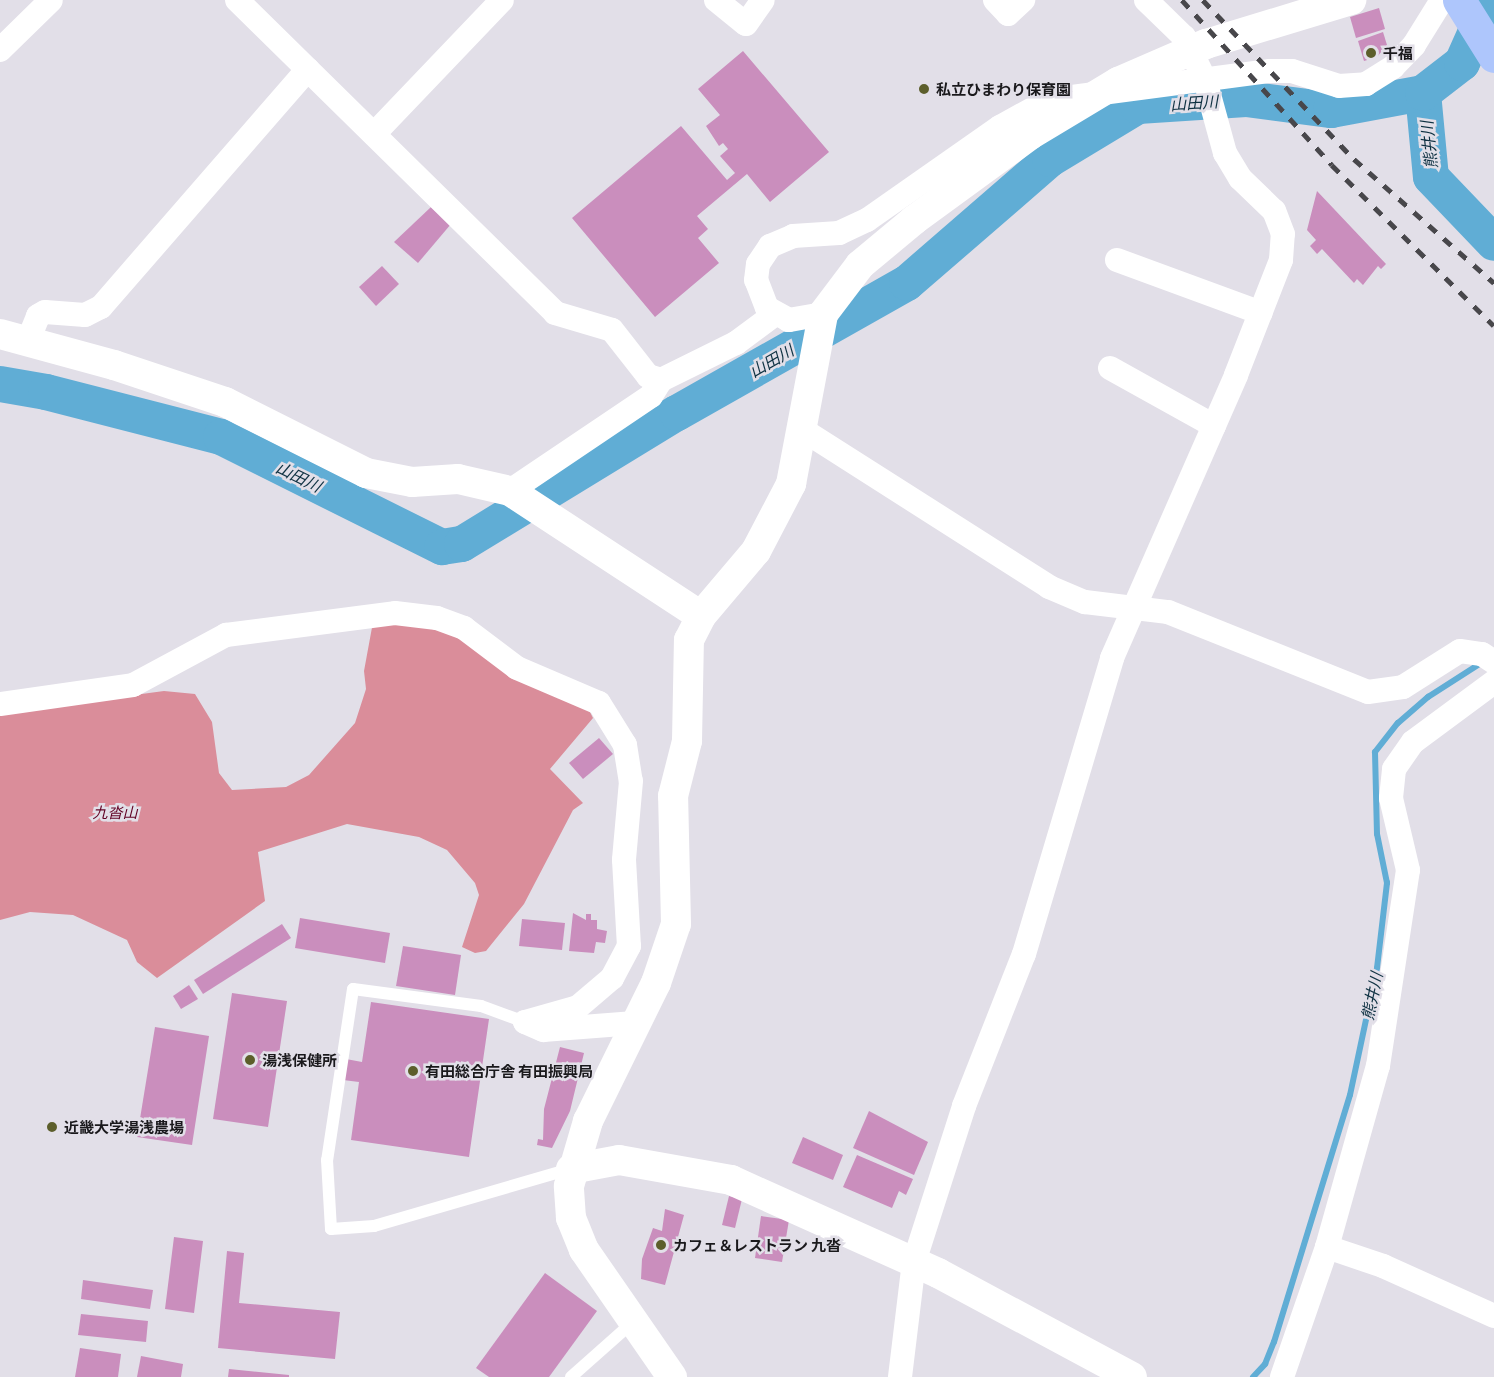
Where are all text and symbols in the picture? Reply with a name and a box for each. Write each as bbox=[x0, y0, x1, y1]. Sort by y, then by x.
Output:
place label: 千福 bbox=[1383, 44, 1413, 62]
marker: 千福 bbox=[1364, 46, 1378, 60]
place label: 私立ひまわり保育園 bbox=[936, 80, 1071, 98]
marker: 私立ひまわり保育園 bbox=[917, 82, 931, 96]
water label: 山田川 bbox=[1169, 91, 1219, 113]
water label: 熊井川 bbox=[1416, 120, 1440, 170]
water label: 山田川 bbox=[745, 340, 797, 380]
water label: 山田川 bbox=[273, 457, 325, 495]
park label: 九沓山 bbox=[93, 803, 137, 821]
water label: 熊井川 bbox=[1357, 971, 1385, 1021]
place label: 湯浅保健所 bbox=[262, 1051, 337, 1069]
marker: 湯浅保健所 bbox=[243, 1053, 257, 1067]
place label: 有田総合庁舎 有田振興局 bbox=[425, 1062, 593, 1080]
marker: 有田総合庁舎 有田振興局 bbox=[406, 1064, 420, 1078]
place label: 近畿大学湯浅農場 bbox=[64, 1118, 184, 1136]
marker: 近畿大学湯浅農場 bbox=[45, 1120, 59, 1134]
place label: カフェ＆レストラン 九沓 bbox=[673, 1236, 841, 1254]
marker: カフェ＆レストラン 九沓 bbox=[654, 1238, 668, 1252]

